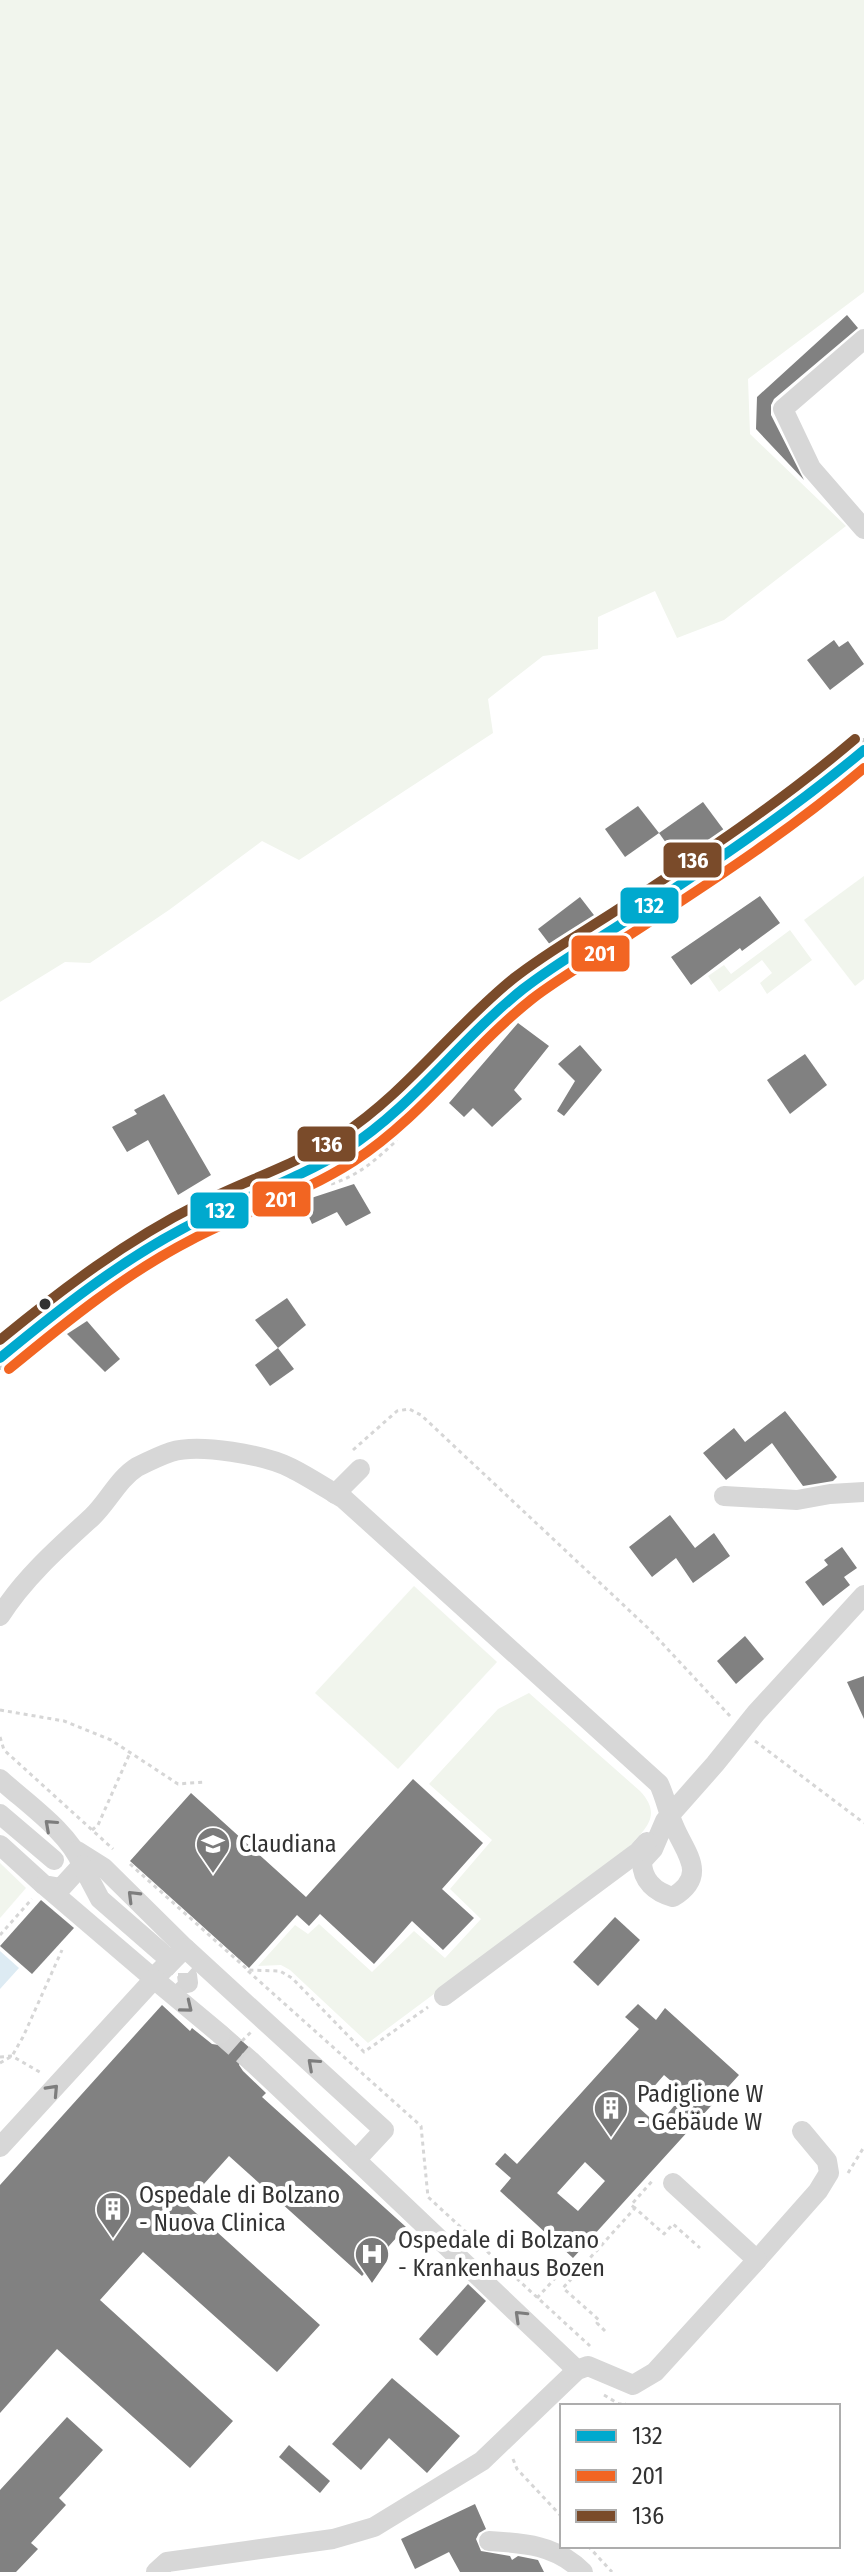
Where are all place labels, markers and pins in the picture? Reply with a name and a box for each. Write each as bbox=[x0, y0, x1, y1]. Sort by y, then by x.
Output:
unlabelled marker bbox=[37, 1296, 53, 1312]
school or university icon: Claudiana bbox=[194, 1825, 232, 1875]
place label: Claudiana bbox=[239, 1830, 337, 1858]
place label: Padiglione W - Gebäude W bbox=[637, 2080, 763, 2136]
building icon: Padiglione W - Gebäude W bbox=[592, 2089, 630, 2139]
place label: Ospedale di Bolzano - Nuova Clinica bbox=[139, 2181, 340, 2237]
building icon: Ospedale di Bolzano - Nuova Clinica bbox=[94, 2190, 132, 2240]
place label: Ospedale di Bolzano - Krankenhaus Bozen bbox=[398, 2226, 605, 2282]
hospital icon: Ospedale di Bolzano - Krankenhaus Bozen bbox=[353, 2235, 391, 2285]

